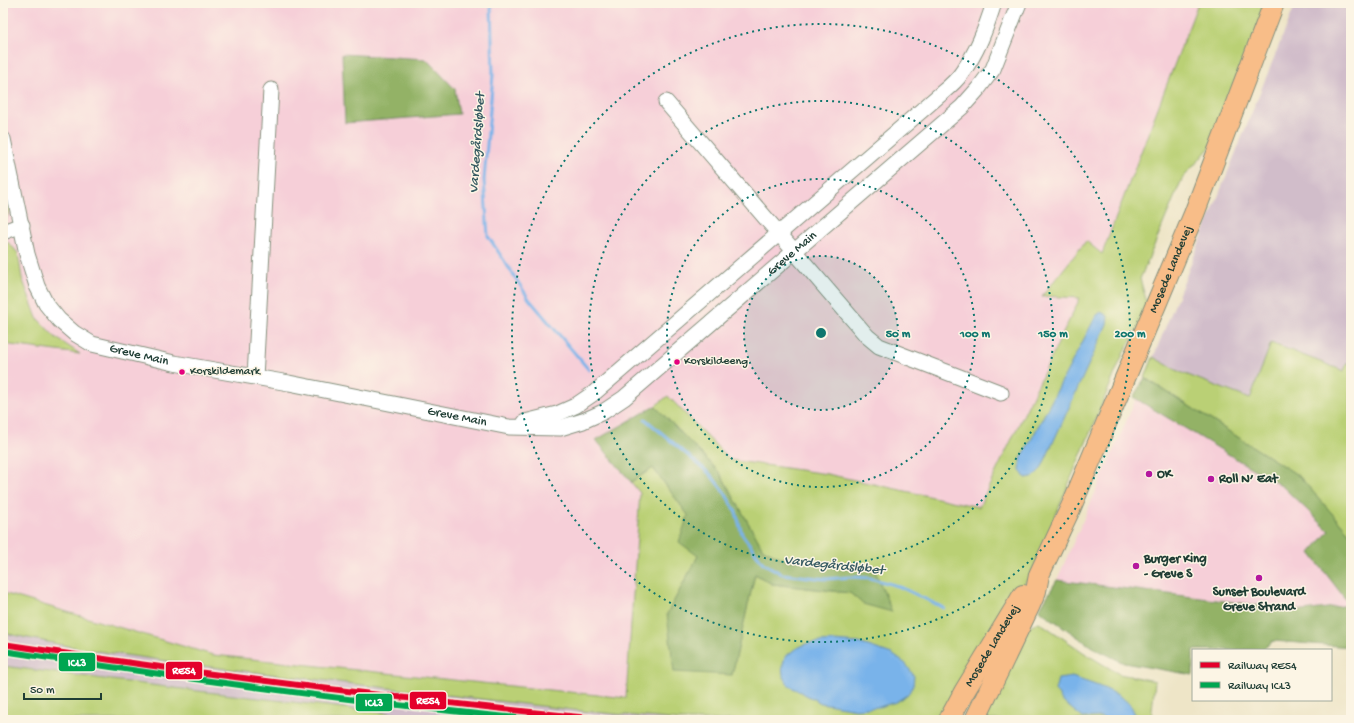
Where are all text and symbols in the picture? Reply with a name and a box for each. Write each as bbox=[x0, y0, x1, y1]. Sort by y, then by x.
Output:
water label: Vardegårdsløbet bbox=[466, 90, 490, 194]
street label: Mosede Landevej bbox=[1146, 223, 1196, 315]
street label: Greve Main bbox=[764, 227, 820, 279]
centre of rings bbox=[814, 326, 828, 340]
text: 50 m bbox=[886, 328, 911, 342]
text: 100 m bbox=[959, 328, 990, 342]
text: 150 m bbox=[1037, 328, 1068, 342]
text: 200 m bbox=[1115, 328, 1146, 342]
street label: Greve Main bbox=[108, 341, 171, 369]
place label: Korskildeeng bbox=[684, 355, 748, 369]
marker: Korskildeeng bbox=[672, 357, 682, 367]
place label: Korskildemark bbox=[190, 365, 262, 379]
marker: Korskildemark bbox=[177, 367, 187, 377]
street label: Greve Main bbox=[426, 403, 489, 430]
place label: OK bbox=[1157, 467, 1174, 482]
marker: OK bbox=[1144, 469, 1154, 479]
place label: Roll N’ Eat bbox=[1218, 472, 1279, 487]
marker: Roll N’ Eat bbox=[1206, 474, 1216, 484]
water label: Vardegårdsløbet bbox=[783, 552, 887, 580]
place label: Burger King - Greve S bbox=[1143, 552, 1207, 582]
marker: Burger King - Greve S bbox=[1131, 561, 1141, 571]
marker: Sunset Boulevard Greve Strand bbox=[1254, 573, 1264, 583]
place label: Sunset Boulevard Greve Strand bbox=[1213, 585, 1307, 615]
street label: Mosede Landevej bbox=[961, 602, 1023, 690]
legend bbox=[1192, 649, 1332, 701]
line badge: ICL3 bbox=[58, 652, 96, 672]
text: ICL3 bbox=[68, 658, 86, 670]
text: Railway RE54 bbox=[1228, 660, 1297, 674]
line badge: RE54 bbox=[165, 661, 203, 680]
text: RE54 bbox=[171, 666, 197, 678]
scale bar bbox=[24, 675, 101, 701]
text: Railway ICL3 bbox=[1228, 680, 1291, 694]
text: 50 m bbox=[30, 684, 55, 698]
line badge: RE54 bbox=[409, 691, 447, 710]
line badge: ICL3 bbox=[355, 693, 393, 712]
text: RE54 bbox=[415, 696, 441, 708]
text: ICL3 bbox=[365, 698, 383, 710]

